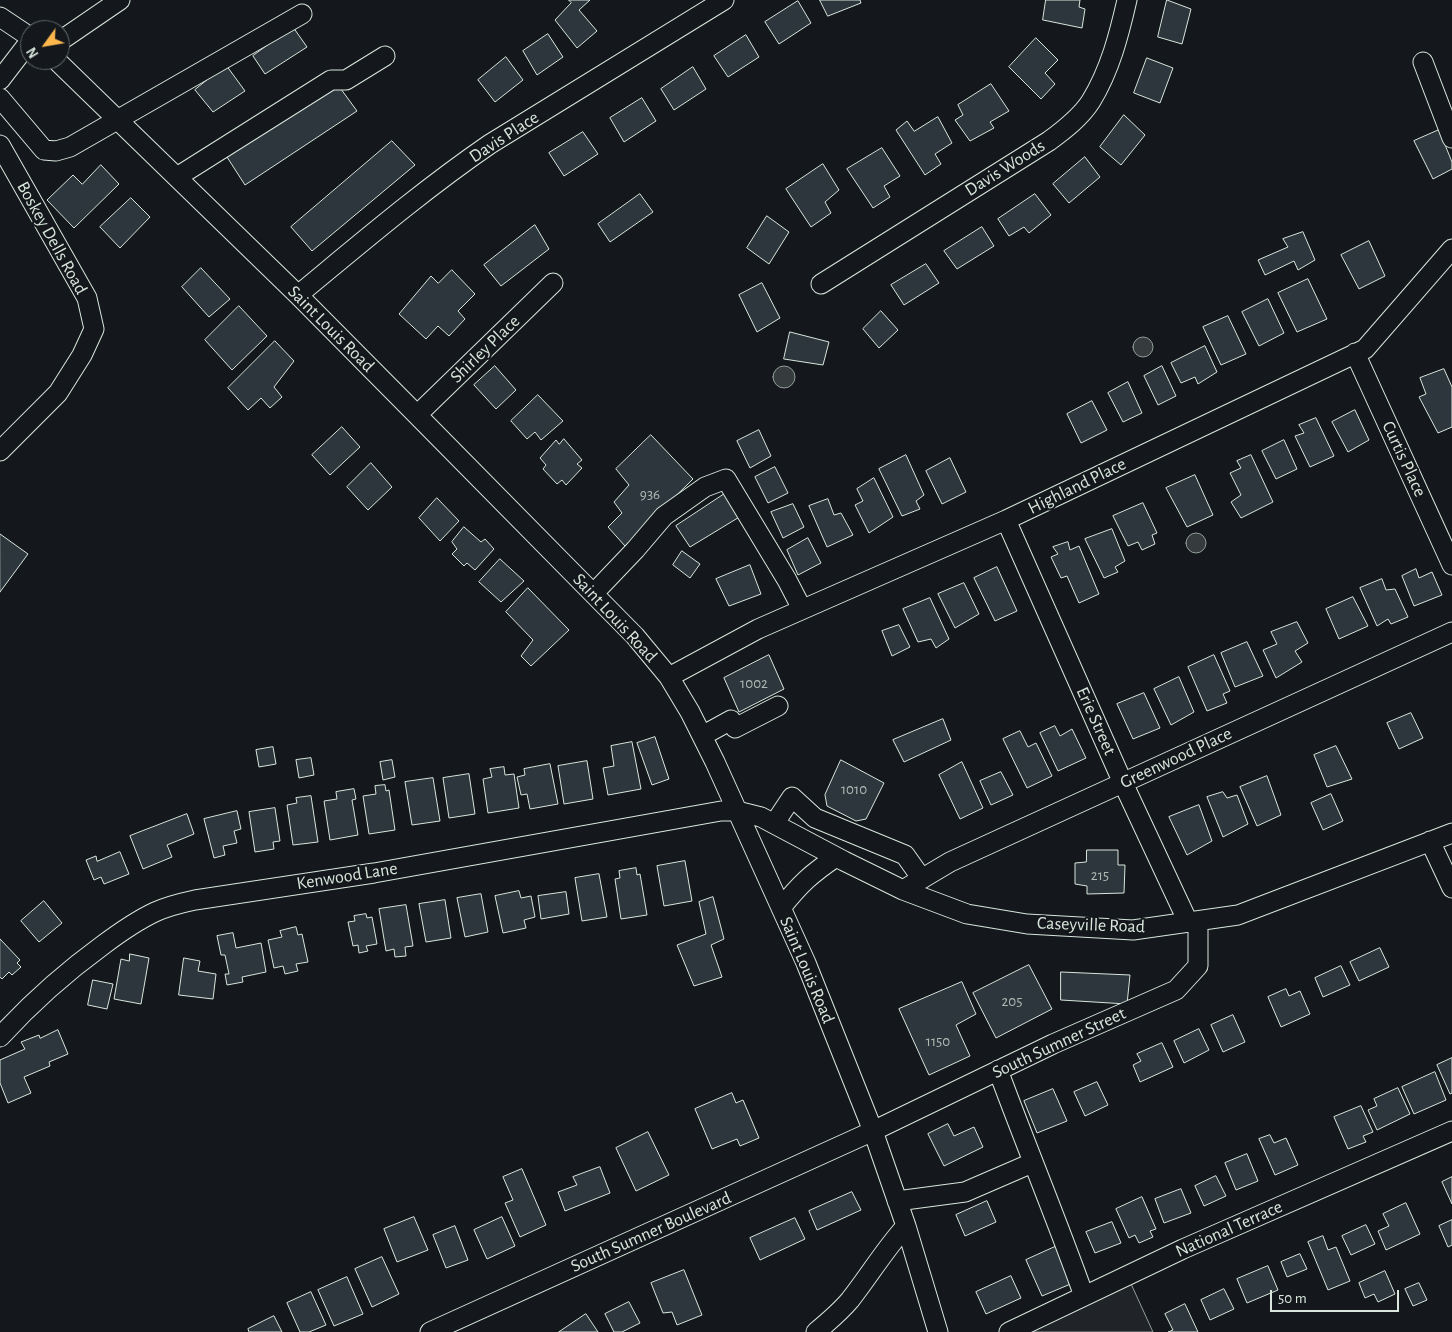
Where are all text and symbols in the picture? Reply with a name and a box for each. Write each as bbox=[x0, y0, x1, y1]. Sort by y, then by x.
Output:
north arrow bbox=[20, 20, 70, 70]
text: N bbox=[25, 45, 42, 60]
street label: Davis Place bbox=[465, 107, 543, 167]
street label: Davis Woods bbox=[961, 135, 1049, 201]
street label: Boskey Dells Road bbox=[12, 178, 92, 298]
street label: Saint Louis Road bbox=[283, 281, 379, 377]
street label: Shirley Place bbox=[446, 310, 524, 388]
street label: Curtis Place bbox=[1377, 418, 1431, 500]
street label: Highland Place bbox=[1024, 453, 1130, 519]
house number: 936 bbox=[640, 485, 660, 503]
street label: Saint Louis Road bbox=[568, 569, 662, 667]
house number: 1002 bbox=[740, 674, 768, 692]
street label: Erie Street bbox=[1071, 684, 1121, 758]
street label: Greenwood Place bbox=[1117, 723, 1235, 793]
house number: 1010 bbox=[841, 780, 867, 798]
street label: Kenwood Lane bbox=[295, 857, 399, 895]
house number: 215 bbox=[1091, 866, 1109, 884]
street label: Caseyville Road bbox=[1037, 912, 1145, 938]
street label: Saint Louis Road bbox=[775, 913, 839, 1027]
house number: 205 bbox=[1001, 992, 1023, 1010]
street label: South Sumner Street bbox=[989, 1003, 1129, 1083]
house number: 1150 bbox=[926, 1032, 950, 1050]
street label: South Sumner Boulevard bbox=[568, 1187, 734, 1277]
street label: National Terrace bbox=[1172, 1196, 1286, 1262]
scale bar bbox=[1272, 1280, 1401, 1312]
text: 50 m bbox=[1278, 1291, 1307, 1306]

